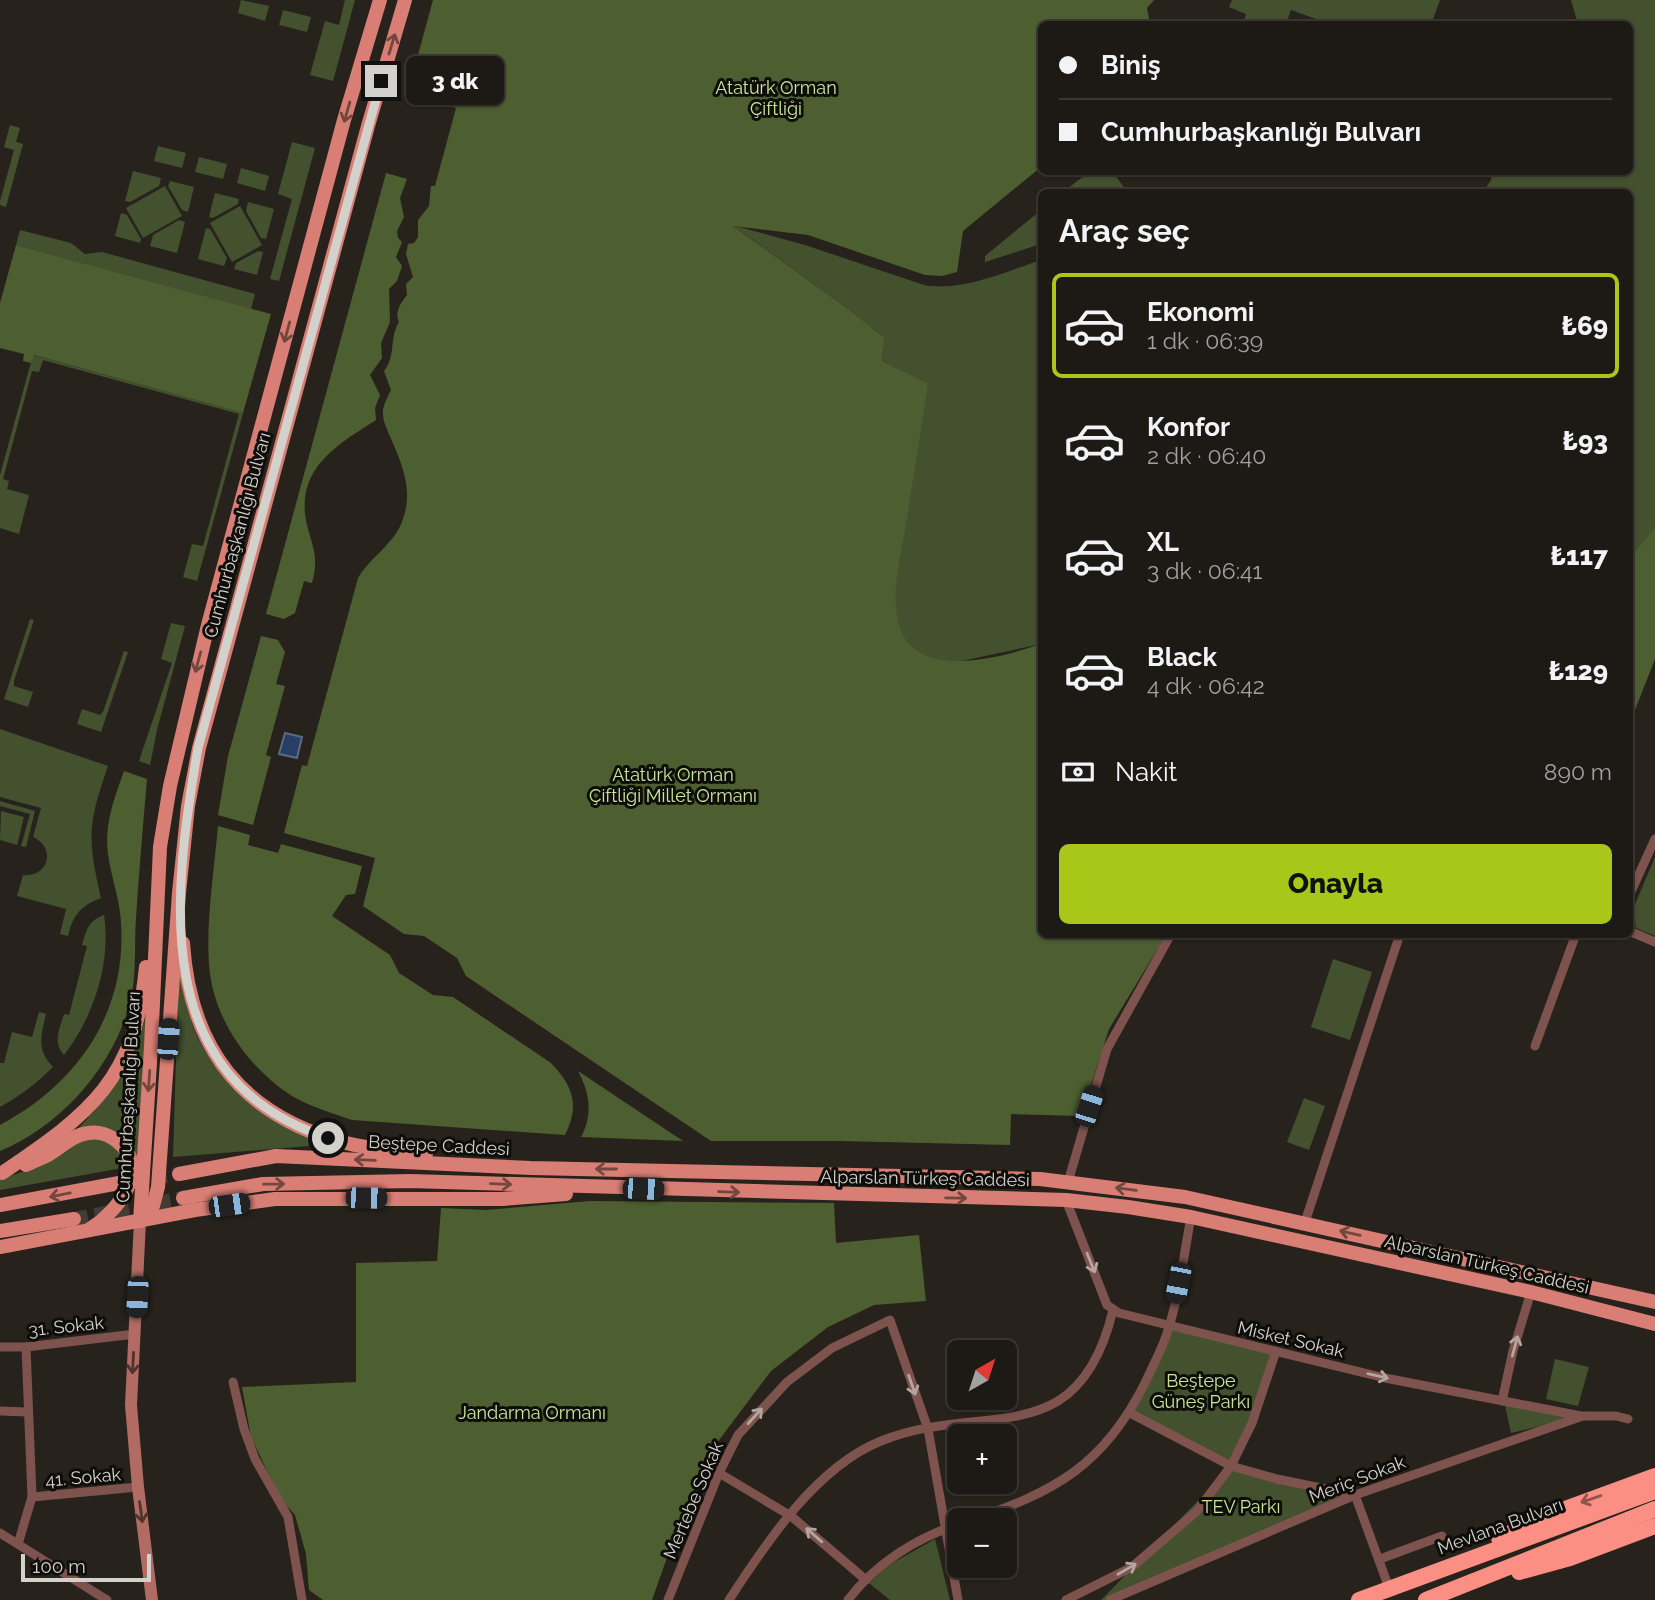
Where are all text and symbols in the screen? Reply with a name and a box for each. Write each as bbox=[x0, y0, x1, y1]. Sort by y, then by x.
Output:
one-way arrow bbox=[387, 33, 400, 55]
text: Biniş bbox=[1101, 50, 1161, 80]
callout: 3 dk bbox=[406, 56, 504, 106]
route end bbox=[365, 65, 397, 97]
text: 3 dk bbox=[432, 67, 478, 94]
park label: Atatürk Orman Çiftliği bbox=[715, 77, 837, 119]
one-way arrow bbox=[339, 101, 352, 123]
text: Cumhurbaşkanlığı Bulvarı bbox=[1101, 117, 1421, 147]
text: Araç seç bbox=[1059, 212, 1190, 249]
icon: car bbox=[1063, 294, 1126, 357]
text: Ekonomi bbox=[1147, 297, 1255, 327]
text: ₺69 bbox=[1561, 311, 1608, 341]
one-way arrow bbox=[280, 320, 293, 343]
text: 1 dk · 06:39 bbox=[1147, 327, 1263, 354]
icon: car bbox=[1063, 409, 1126, 472]
text: Konfor bbox=[1147, 412, 1230, 442]
text: ₺93 bbox=[1562, 426, 1608, 456]
street label: Cumhurbaşkanlığı Bulvarı bbox=[199, 430, 275, 640]
text: 2 dk · 06:40 bbox=[1147, 442, 1266, 469]
icon: car bbox=[1063, 524, 1126, 587]
text: XL bbox=[1147, 527, 1179, 557]
text: ₺117 bbox=[1551, 541, 1608, 571]
text: 3 dk · 06:41 bbox=[1147, 557, 1262, 584]
icon: car bbox=[1063, 639, 1126, 702]
text: Black bbox=[1147, 642, 1217, 672]
one-way arrow bbox=[191, 650, 204, 673]
text: ₺129 bbox=[1549, 656, 1608, 686]
text: 4 dk · 06:42 bbox=[1147, 672, 1265, 699]
icon: cash bbox=[1059, 753, 1097, 791]
text: Nakit bbox=[1115, 757, 1177, 787]
text: 890 m bbox=[1544, 758, 1612, 785]
park label: Atatürk Orman Çiftliği Millet Ormanı bbox=[589, 764, 757, 806]
button: Onayla bbox=[1059, 844, 1612, 924]
street label: Cumhurbaşkanlığı Bulvarı bbox=[112, 991, 144, 1203]
car bbox=[157, 1017, 180, 1061]
one-way arrow bbox=[142, 1070, 155, 1092]
car bbox=[1073, 1083, 1106, 1129]
route start bbox=[312, 1122, 344, 1154]
street label: Beştepe Caddesi bbox=[368, 1131, 510, 1159]
one-way arrow bbox=[354, 1154, 377, 1167]
one-way arrow bbox=[594, 1162, 617, 1176]
street label: Alparslan Türkeş Caddesi bbox=[820, 1166, 1030, 1190]
one-way arrow bbox=[262, 1177, 285, 1190]
one-way arrow bbox=[490, 1178, 513, 1191]
car bbox=[622, 1178, 665, 1200]
one-way arrow bbox=[1116, 1183, 1138, 1196]
one-way arrow bbox=[717, 1185, 740, 1198]
car bbox=[345, 1187, 388, 1209]
one-way arrow bbox=[49, 1188, 72, 1202]
one-way arrow bbox=[945, 1191, 968, 1204]
car bbox=[207, 1192, 252, 1218]
one-way arrow bbox=[1339, 1225, 1362, 1239]
street label: Alparslan Türkeş Caddesi bbox=[1383, 1230, 1591, 1298]
one-way arrow bbox=[1085, 1252, 1098, 1274]
car bbox=[1164, 1260, 1193, 1306]
car bbox=[126, 1275, 149, 1319]
street label: 31. Sokak bbox=[27, 1312, 105, 1340]
street label: Misket Sokak bbox=[1236, 1317, 1347, 1362]
one-way arrow bbox=[1509, 1335, 1522, 1358]
north arrow bbox=[947, 1340, 1017, 1410]
map controls bbox=[947, 1340, 1017, 1578]
one-way arrow bbox=[126, 1351, 139, 1373]
park label: Beştepe Güneş Parkı bbox=[1152, 1370, 1250, 1412]
one-way arrow bbox=[1366, 1370, 1389, 1383]
one-way arrow bbox=[907, 1373, 919, 1395]
park label: Jandarma Ormanı bbox=[458, 1402, 606, 1423]
one-way arrow bbox=[747, 1407, 763, 1425]
button: + bbox=[947, 1424, 1017, 1494]
street label: Mertebe Sokak bbox=[659, 1438, 727, 1562]
street label: Meriç Sokak bbox=[1306, 1451, 1409, 1507]
street label: 41. Sokak bbox=[44, 1463, 122, 1491]
street label: Mevlana Bulvarı bbox=[1434, 1494, 1566, 1558]
one-way arrow bbox=[1580, 1494, 1602, 1506]
park label: TEV Parkı bbox=[1202, 1496, 1280, 1517]
one-way arrow bbox=[135, 1500, 148, 1523]
button: − bbox=[947, 1508, 1017, 1578]
one-way arrow bbox=[805, 1527, 823, 1543]
scale bar bbox=[21, 1551, 150, 1583]
text: 100 m bbox=[32, 1555, 86, 1577]
one-way arrow bbox=[1116, 1562, 1136, 1576]

